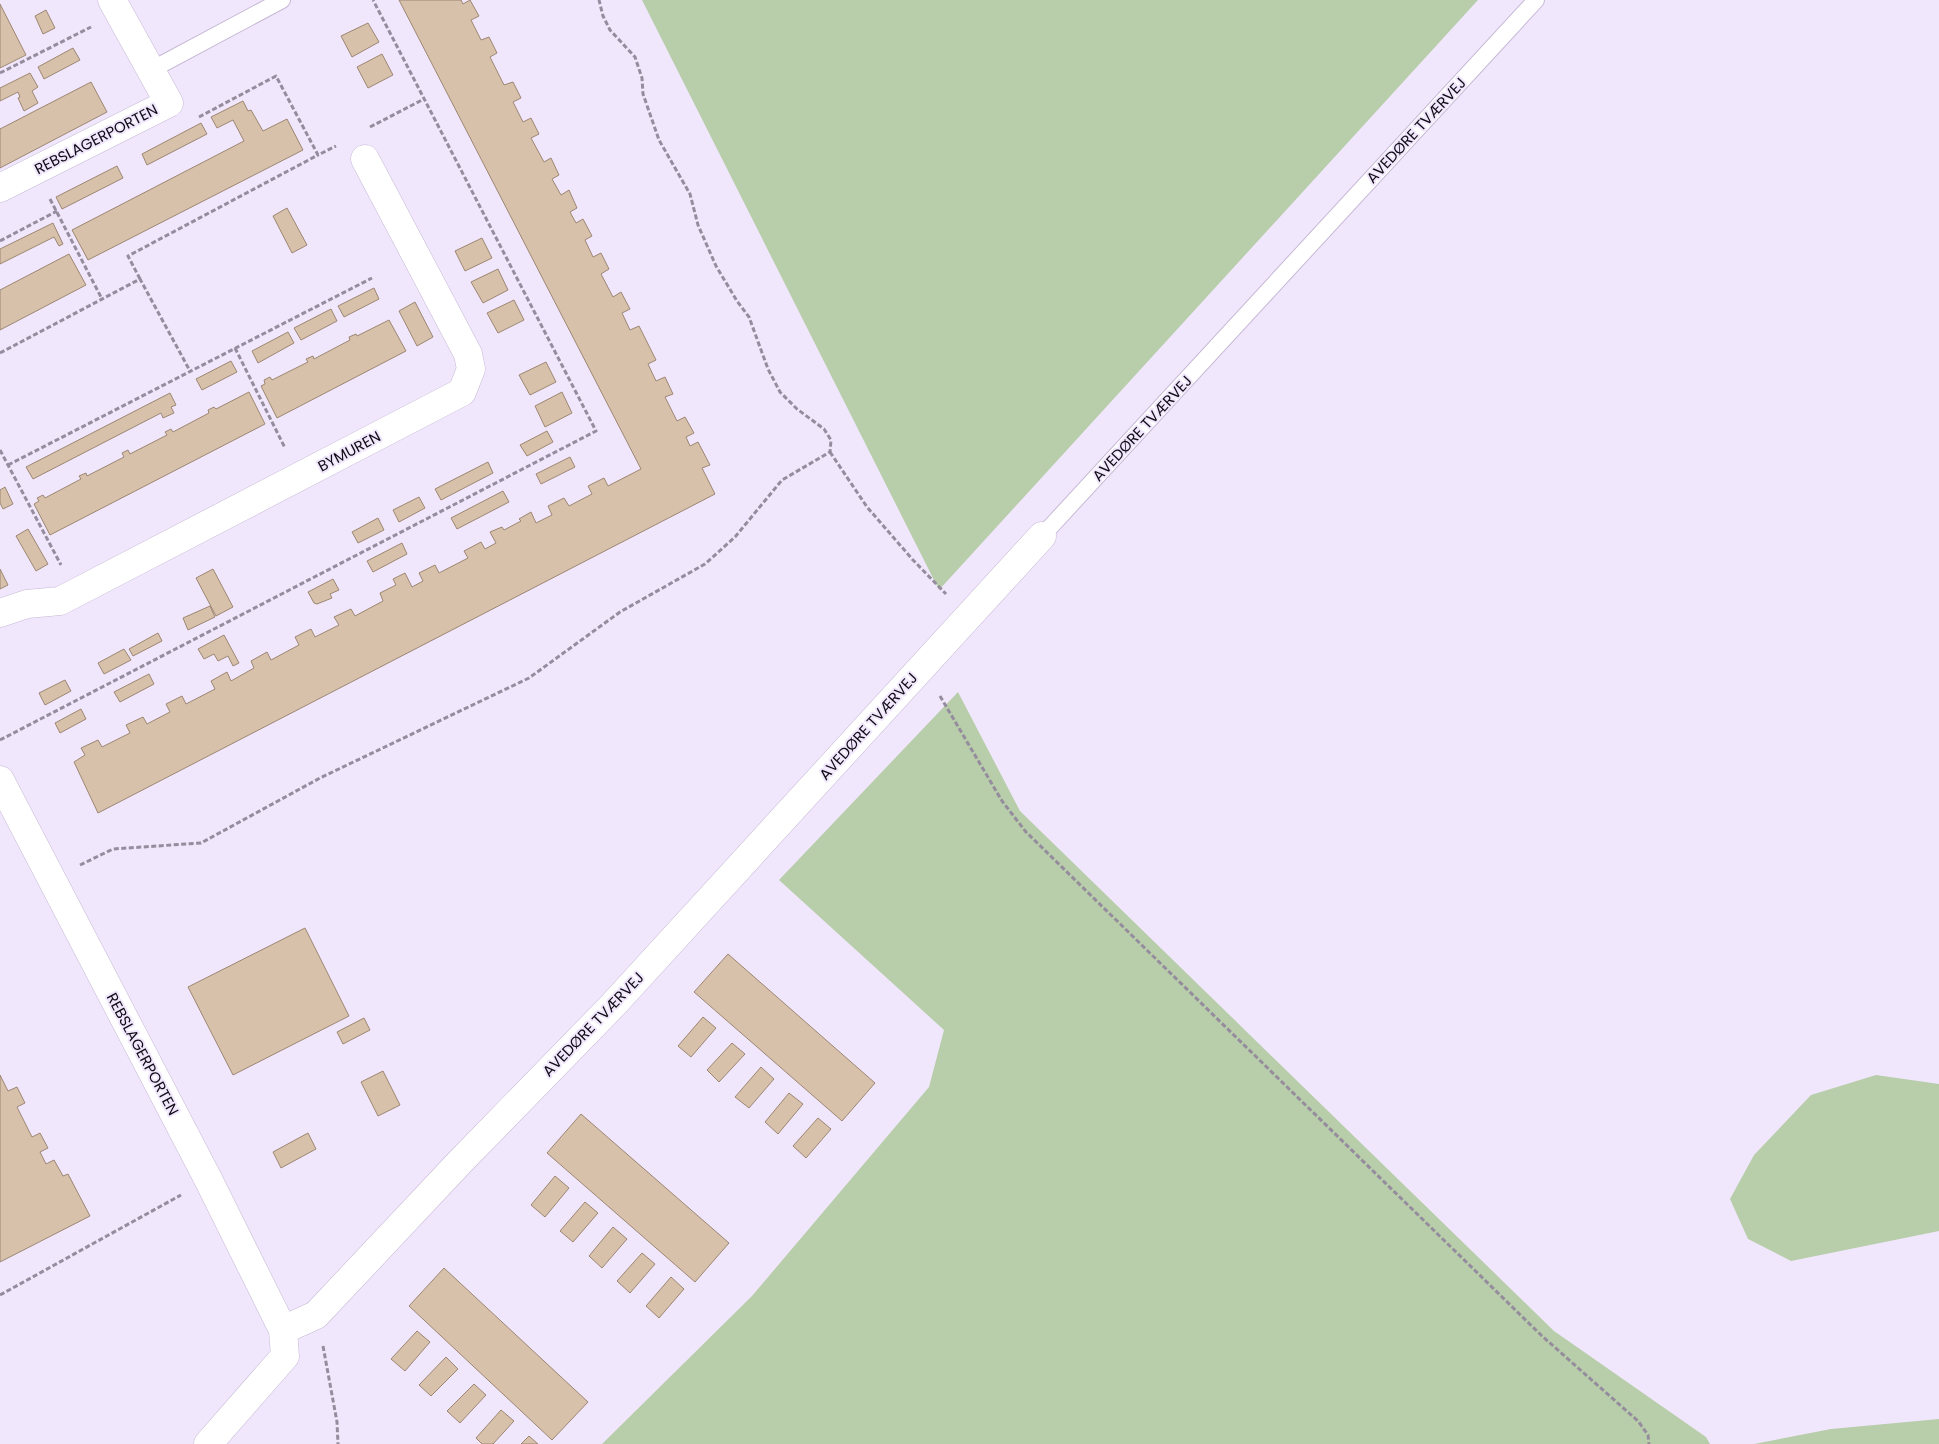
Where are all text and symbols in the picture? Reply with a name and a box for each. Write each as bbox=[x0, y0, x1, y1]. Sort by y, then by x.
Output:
street label: AVEDØRE TVÆRVEJ bbox=[1361, 72, 1471, 188]
street label: REBSLAGERPORTEN bbox=[31, 99, 161, 179]
street label: AVEDØRE TVÆRVEJ bbox=[1087, 370, 1197, 486]
street label: BYMUREN bbox=[314, 426, 384, 476]
street label: AVEDØRE TVÆRVEJ bbox=[814, 668, 922, 784]
street label: AVEDØRE TVÆRVEJ bbox=[538, 967, 648, 1081]
street label: REBSLAGERPORTEN bbox=[102, 989, 184, 1119]

